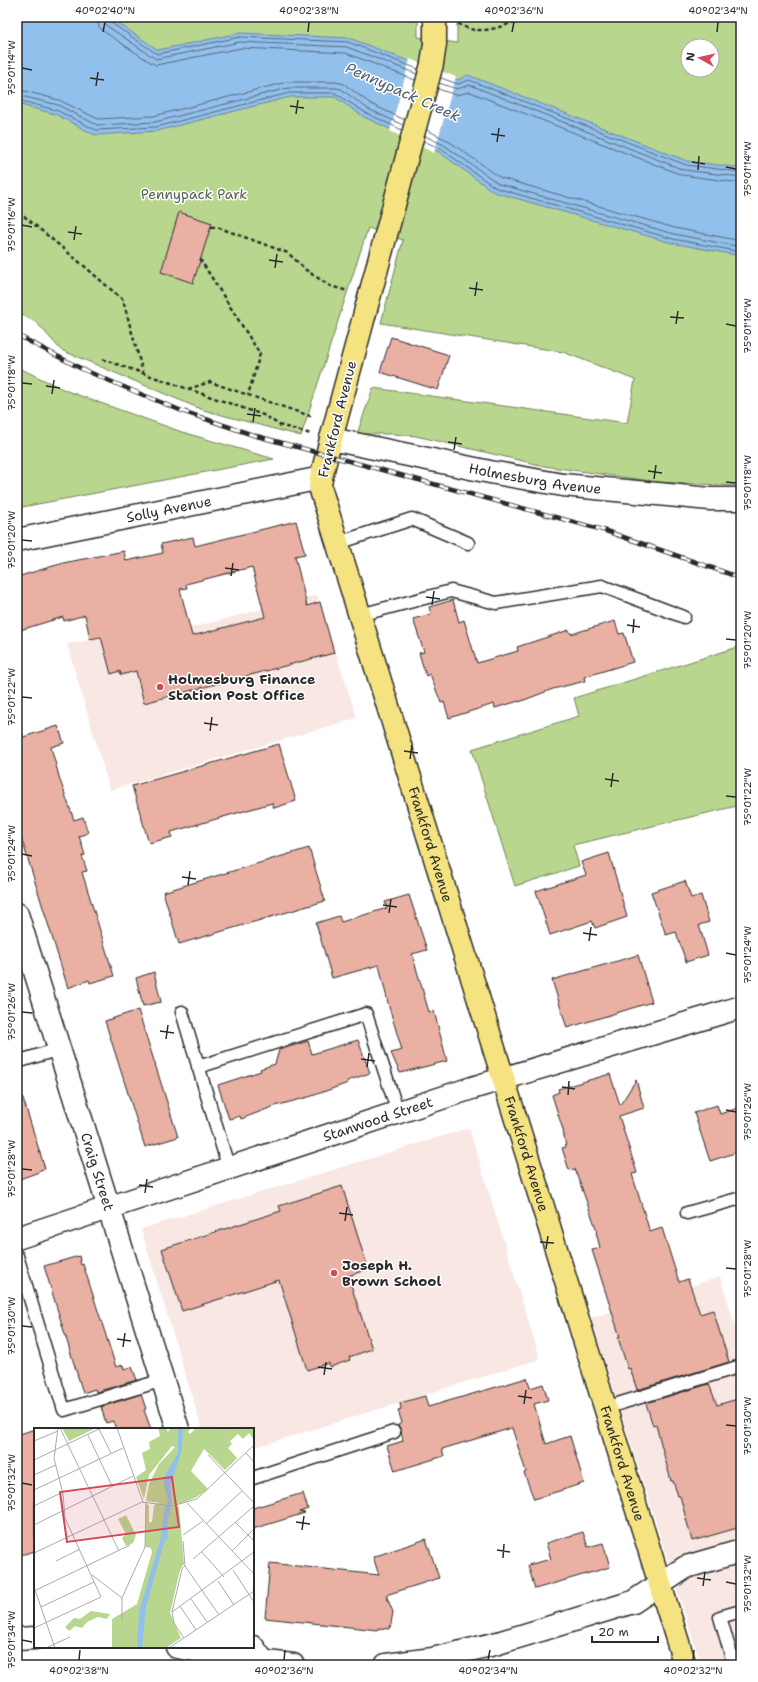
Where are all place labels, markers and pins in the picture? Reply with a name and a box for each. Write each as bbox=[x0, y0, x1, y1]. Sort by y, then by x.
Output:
place label: Holmesburg Finance Station Post Office bbox=[168, 670, 315, 704]
marker: Holmesburg Finance Station Post Office bbox=[155, 682, 165, 692]
place label: Joseph H. Brown School bbox=[342, 1256, 441, 1290]
marker: Joseph H. Brown School bbox=[329, 1268, 339, 1278]

